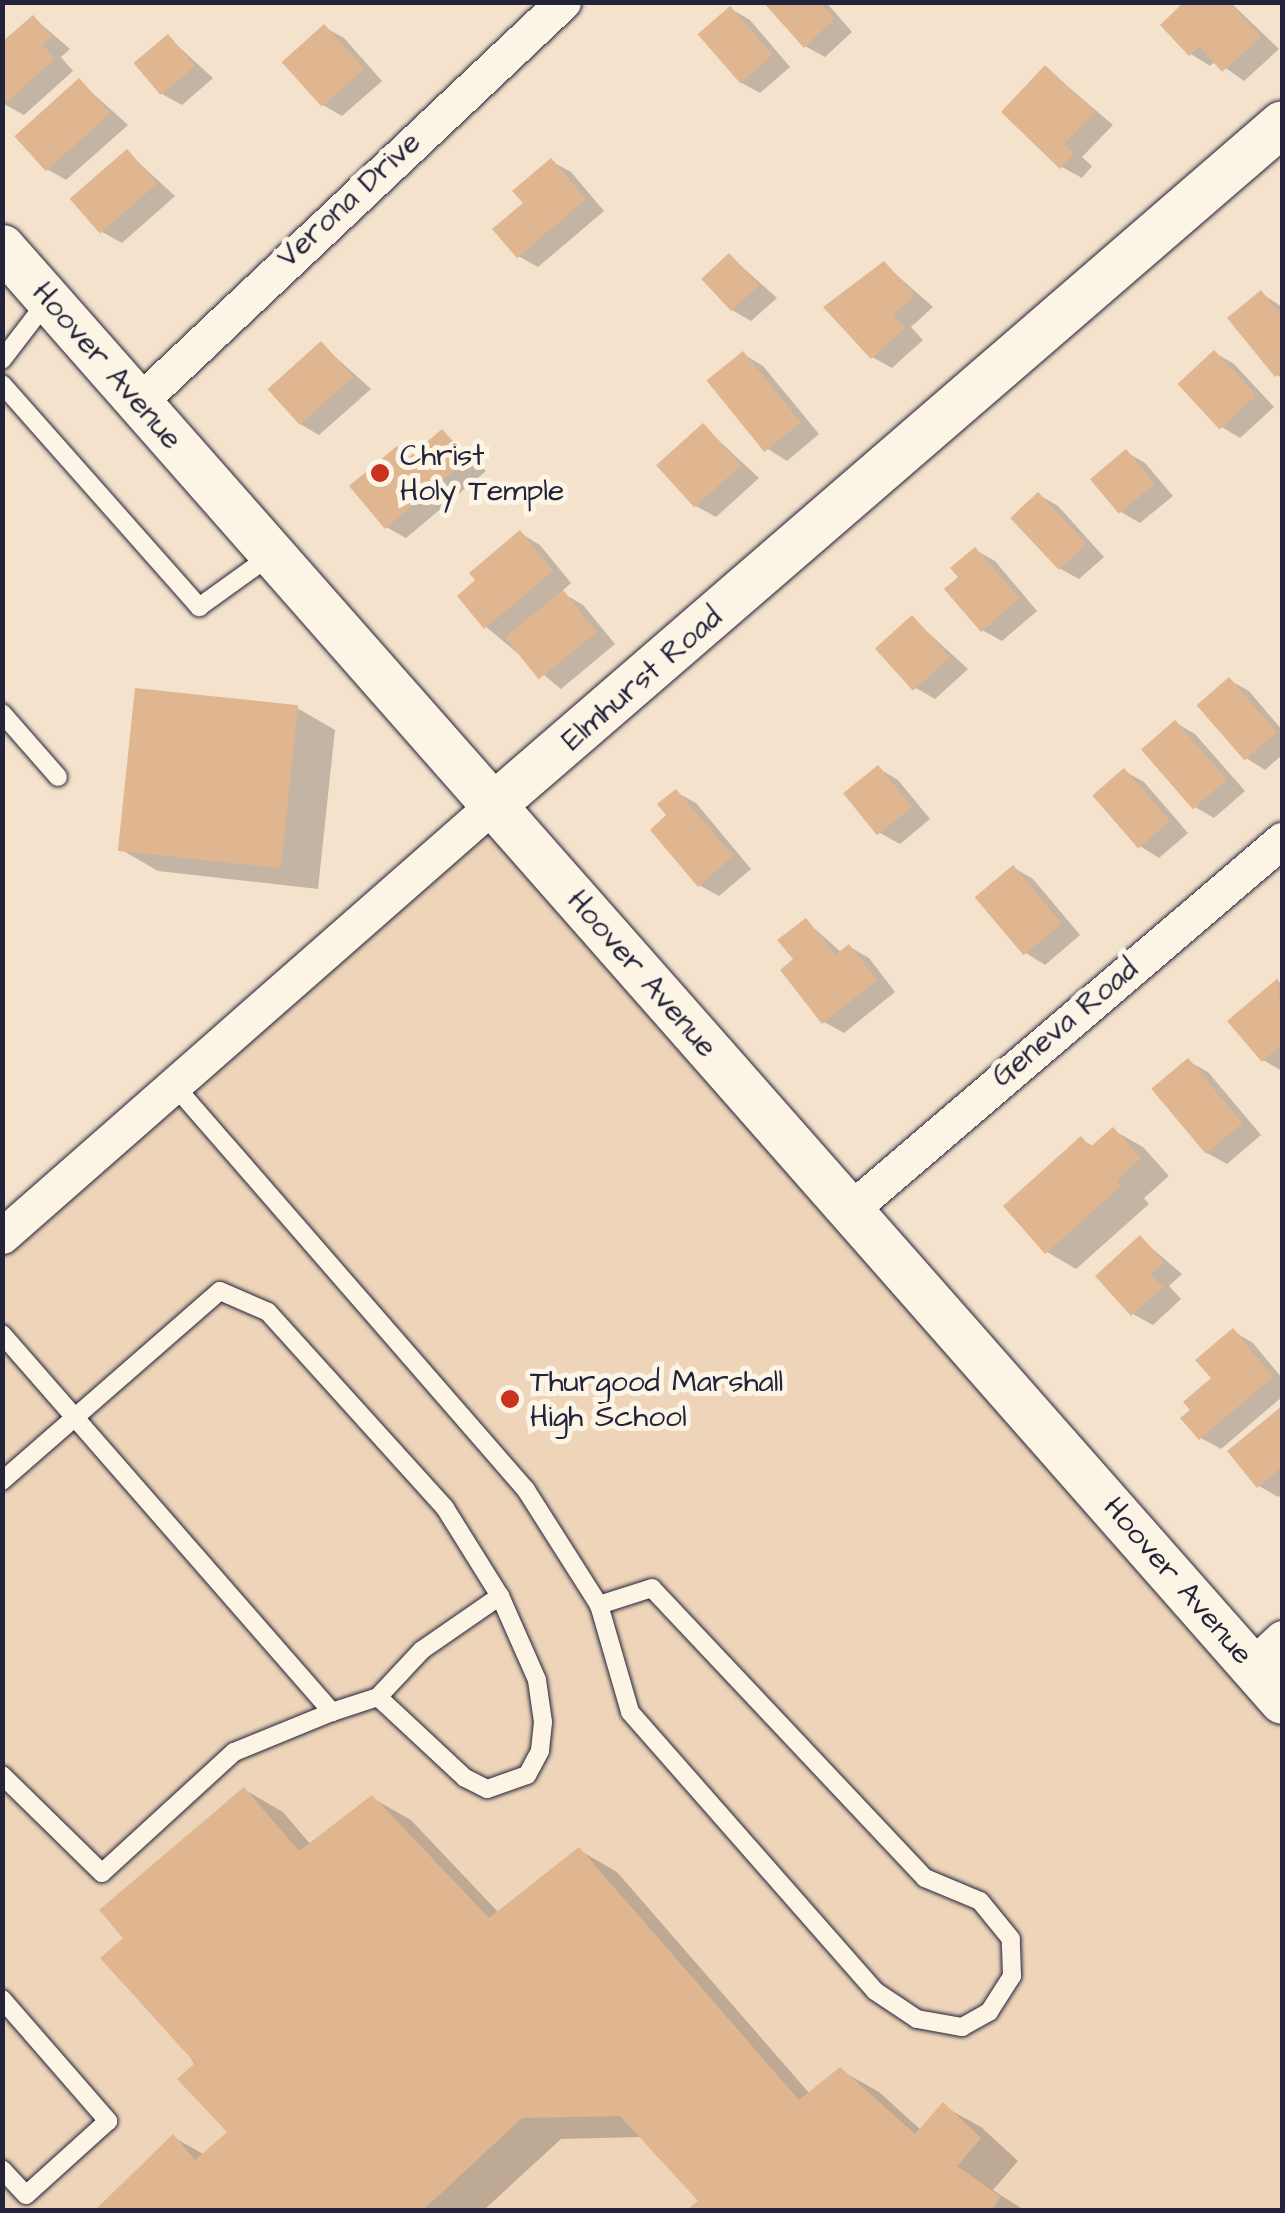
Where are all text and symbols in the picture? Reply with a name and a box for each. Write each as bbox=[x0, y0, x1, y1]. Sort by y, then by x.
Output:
street label: Verona Drive bbox=[270, 124, 428, 276]
street label: Hoover Avenue bbox=[25, 275, 189, 457]
place label: Christ Holy Temple bbox=[400, 438, 564, 508]
marker: Christ Holy Temple bbox=[369, 462, 391, 484]
street label: Elmhurst Road bbox=[555, 600, 729, 758]
street label: Hoover Avenue bbox=[560, 883, 724, 1065]
street label: Geneva Road bbox=[984, 951, 1146, 1095]
place label: Thurgood Marshall High School bbox=[530, 1364, 783, 1434]
marker: Thurgood Marshall High School bbox=[499, 1388, 521, 1410]
street label: Hoover Avenue bbox=[1096, 1490, 1260, 1672]

